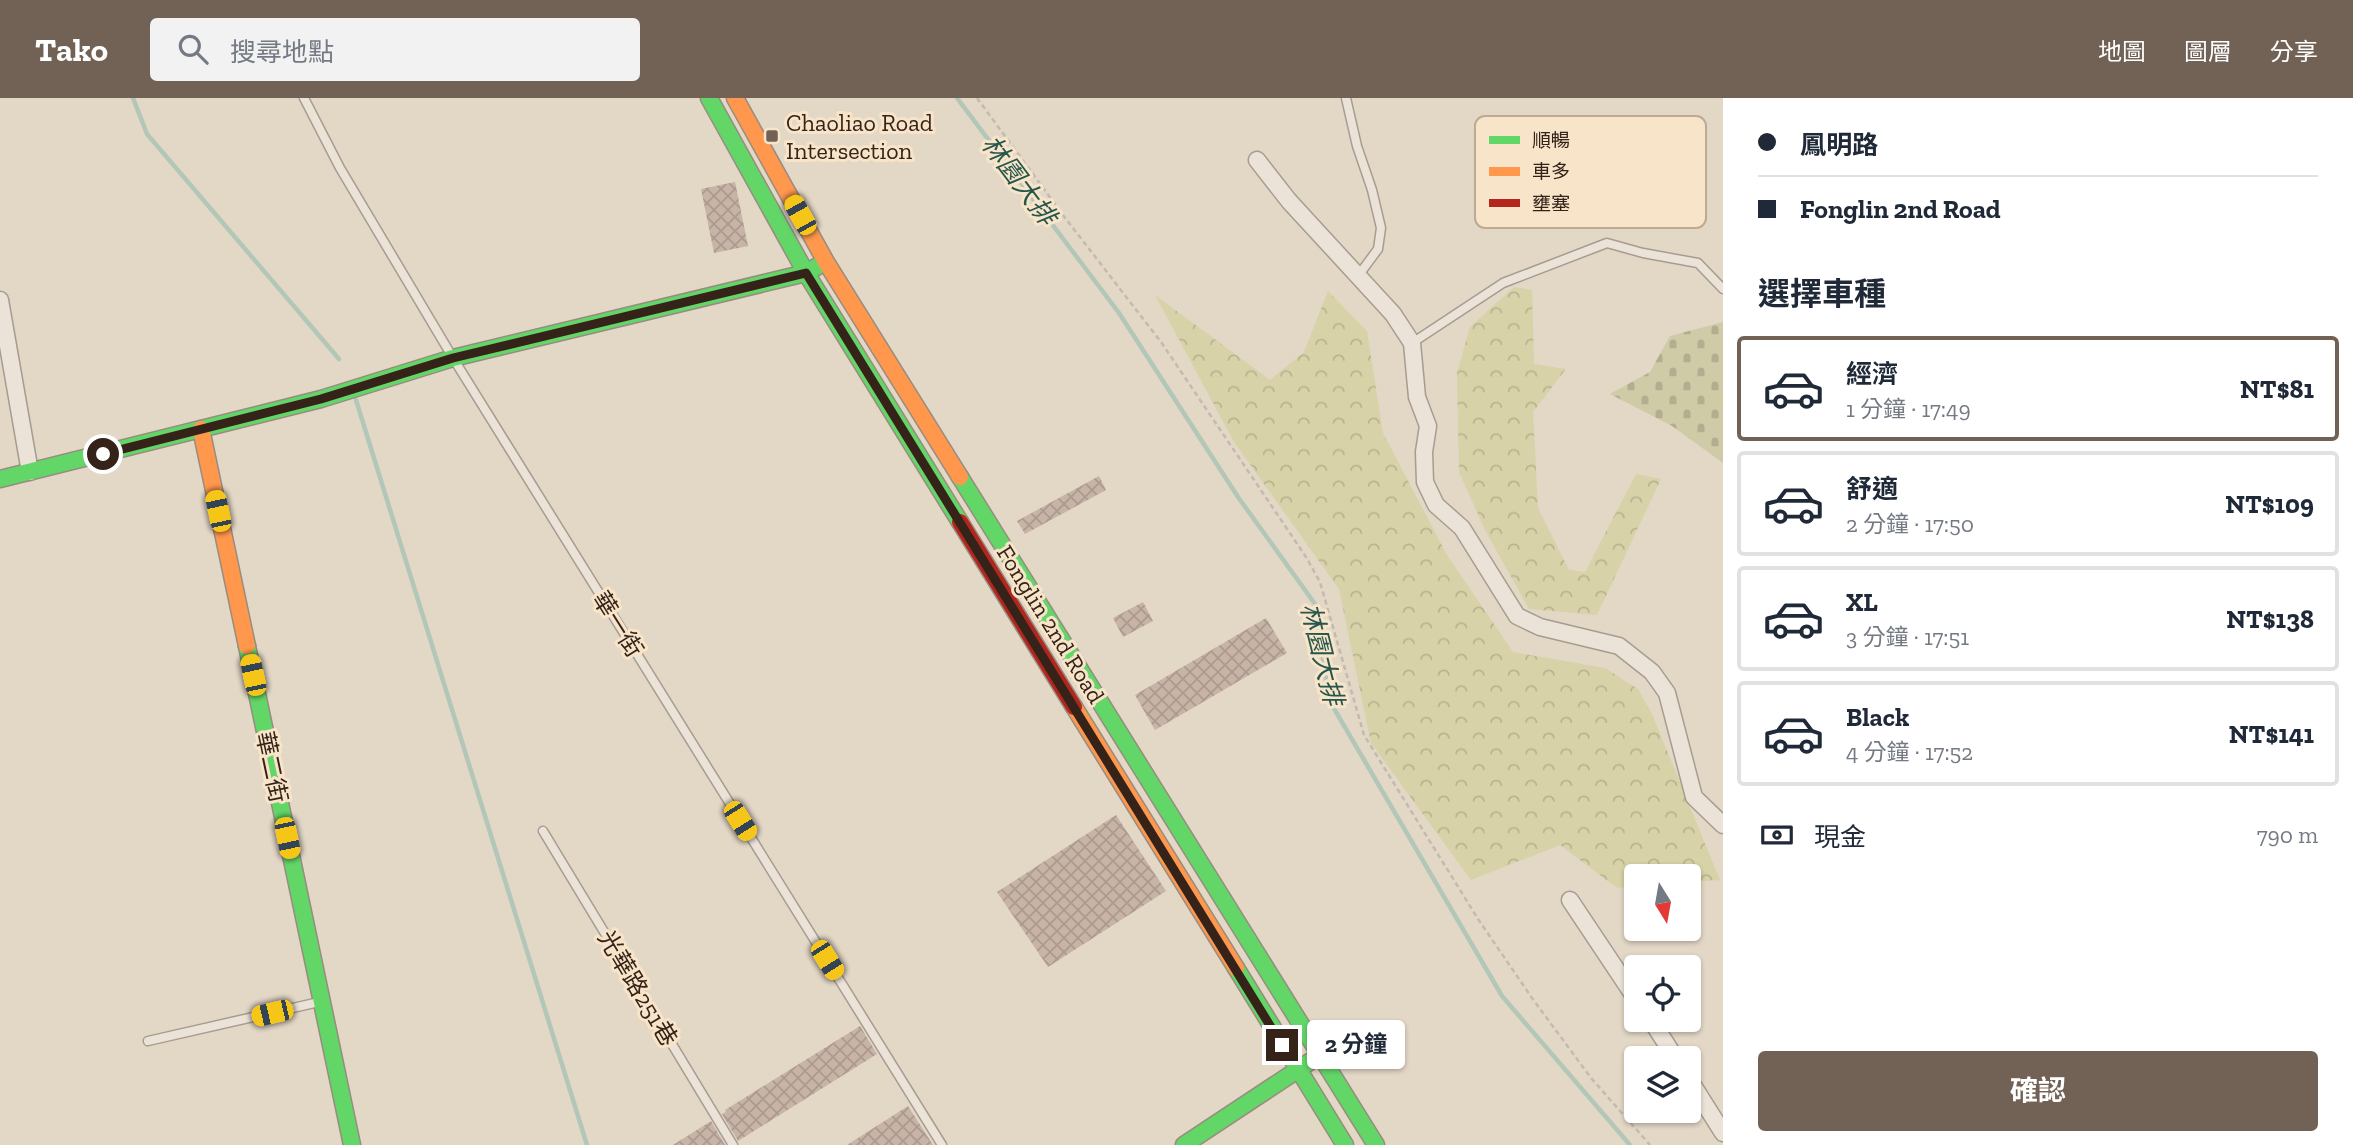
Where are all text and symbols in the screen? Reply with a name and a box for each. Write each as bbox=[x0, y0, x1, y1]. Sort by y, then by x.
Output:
search box bbox=[150, 18, 640, 81]
text: Tako bbox=[35, 30, 108, 69]
icon: search bbox=[174, 30, 212, 68]
text: 搜尋地點 bbox=[230, 36, 334, 68]
text: 地圖 bbox=[2098, 37, 2146, 66]
text: 圖層 bbox=[2184, 37, 2232, 66]
text: 分享 bbox=[2270, 37, 2318, 66]
place label: Chaoliao Road Intersection bbox=[786, 108, 933, 165]
legend bbox=[1475, 116, 1706, 228]
marker: Chaoliao Road Intersection bbox=[764, 128, 780, 144]
water label: 林園大排 bbox=[975, 129, 1065, 234]
text: 順暢 bbox=[1532, 129, 1570, 152]
text: 鳳明路 bbox=[1800, 129, 1878, 161]
text: 車多 bbox=[1532, 160, 1570, 183]
car bbox=[781, 192, 820, 238]
text: 壅塞 bbox=[1532, 192, 1570, 215]
text: Fonglin 2nd Road bbox=[1800, 193, 2001, 225]
text: 選擇車種 bbox=[1758, 275, 1886, 313]
icon: car bbox=[1762, 357, 1825, 420]
text: 經濟 bbox=[1846, 358, 1898, 390]
text: NT$81 bbox=[2240, 373, 2314, 405]
text: 1 分鐘 · 17:49 bbox=[1846, 395, 1971, 423]
route start bbox=[87, 438, 119, 470]
icon: car bbox=[1762, 472, 1825, 535]
text: 舒適 bbox=[1846, 473, 1898, 505]
car bbox=[204, 488, 233, 534]
text: NT$109 bbox=[2225, 488, 2314, 520]
text: 2 分鐘 · 17:50 bbox=[1846, 510, 1974, 538]
street label: Fonglin 2nd Road bbox=[991, 540, 1111, 708]
street label: 華一街 bbox=[587, 586, 649, 662]
text: XL bbox=[1846, 586, 1878, 618]
icon: car bbox=[1762, 587, 1825, 650]
water label: 林園大排 bbox=[1294, 600, 1351, 711]
text: NT$138 bbox=[2226, 603, 2314, 635]
text: 3 分鐘 · 17:51 bbox=[1846, 623, 1969, 651]
car bbox=[239, 652, 268, 698]
text: Black bbox=[1846, 701, 1909, 733]
icon: car bbox=[1762, 702, 1825, 765]
text: NT$141 bbox=[2229, 718, 2314, 750]
street label: 華二街 bbox=[250, 729, 294, 805]
text: 4 分鐘 · 17:52 bbox=[1846, 738, 1973, 766]
car bbox=[720, 798, 761, 844]
car bbox=[273, 815, 302, 861]
icon: cash bbox=[1758, 816, 1796, 854]
text: 現金 bbox=[1814, 821, 1866, 853]
text: 790 m bbox=[2257, 821, 2318, 849]
north arrow bbox=[1624, 864, 1701, 942]
map controls bbox=[1624, 864, 1701, 1123]
street label: 光華路251巷 bbox=[592, 925, 684, 1051]
car bbox=[807, 937, 848, 983]
button: locate bbox=[1624, 955, 1701, 1032]
car bbox=[250, 998, 295, 1028]
callout: 2 分鐘 bbox=[1306, 1020, 1404, 1070]
route end bbox=[1266, 1029, 1298, 1061]
text: 2 分鐘 bbox=[1325, 1030, 1387, 1058]
button: layers bbox=[1624, 1046, 1701, 1123]
button: 確認 bbox=[1758, 1051, 2318, 1131]

